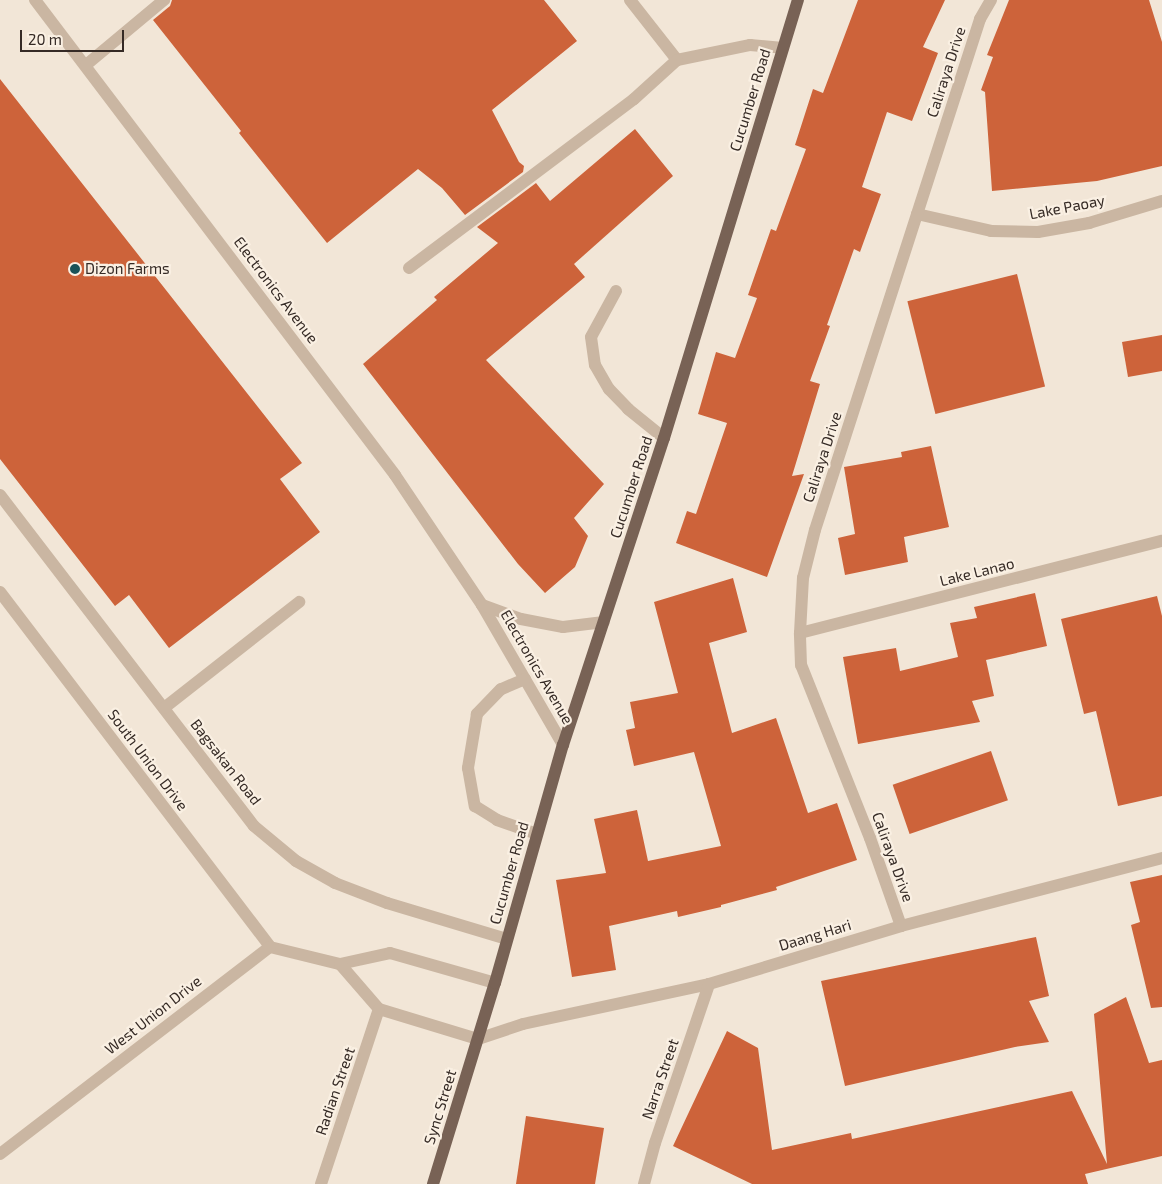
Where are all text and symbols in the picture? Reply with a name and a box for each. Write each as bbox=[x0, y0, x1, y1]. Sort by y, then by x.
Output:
scale bar bbox=[22, 20, 126, 52]
street label: Caliraya Drive bbox=[923, 24, 969, 120]
text: 20 m bbox=[28, 30, 62, 48]
street label: Cucumber Road bbox=[726, 46, 774, 154]
street label: Lake Paoay bbox=[1028, 191, 1106, 223]
street label: Electronics Avenue bbox=[230, 233, 322, 347]
place label: Dizon Farms bbox=[85, 260, 170, 278]
marker: Dizon Farms bbox=[69, 263, 81, 275]
street label: Caliraya Drive bbox=[799, 409, 845, 505]
street label: Cucumber Road bbox=[606, 434, 656, 540]
street label: Lake Lanao bbox=[938, 554, 1016, 590]
street label: Electronics Avenue bbox=[497, 607, 577, 727]
street label: South Union Drive bbox=[104, 706, 192, 814]
street label: Bagsakan Road bbox=[187, 715, 265, 809]
street label: Caliraya Drive bbox=[868, 810, 918, 904]
street label: Cucumber Road bbox=[486, 819, 532, 927]
street label: Daang Hari bbox=[777, 915, 853, 955]
street label: West Union Drive bbox=[101, 972, 205, 1058]
street label: Narra Street bbox=[638, 1036, 682, 1122]
street label: Radian Street bbox=[312, 1045, 358, 1137]
street label: Sync Street bbox=[420, 1067, 460, 1147]

